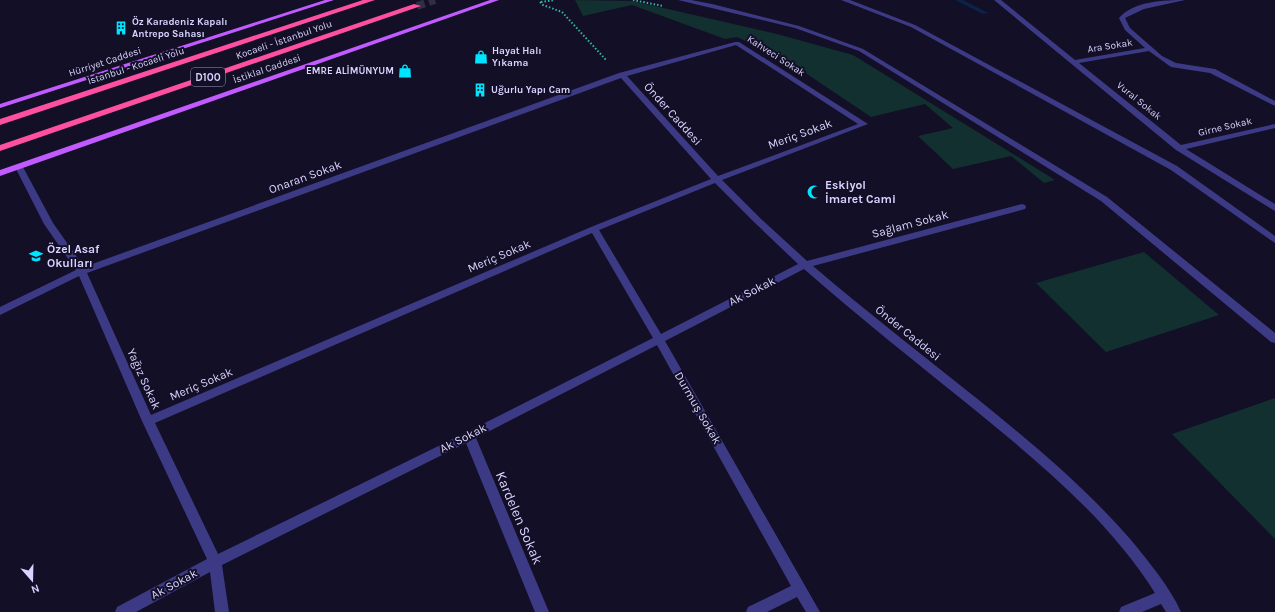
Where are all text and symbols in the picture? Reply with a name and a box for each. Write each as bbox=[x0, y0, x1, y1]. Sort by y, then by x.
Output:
place label: Öz Karadeniz Kapalı Antrepo Sahası bbox=[132, 15, 228, 40]
street label: Kocaeli - İstanbul Yolu bbox=[234, 18, 334, 62]
building icon: Öz Karadeniz Kapalı Antrepo Sahası bbox=[113, 20, 129, 36]
street label: Kahveci Sokak bbox=[745, 33, 807, 79]
street label: Ara Sokak bbox=[1087, 36, 1134, 55]
street label: Hürriyet Caddesi bbox=[67, 45, 143, 79]
street label: İstanbul - Kocaeli Yolu bbox=[86, 45, 186, 87]
place label: Hayat Halı Yıkama bbox=[492, 45, 542, 69]
shop icon: Hayat Halı Yıkama bbox=[473, 49, 489, 65]
street label: İstiklal Caddesi bbox=[232, 52, 302, 86]
shop icon: EMRE ALİMÜNYUM bbox=[397, 63, 413, 79]
place label: EMRE ALİMÜNYUM bbox=[306, 64, 394, 77]
road number: D100 bbox=[191, 68, 225, 86]
street label: Vural Sokak bbox=[1114, 79, 1164, 123]
street label: Önder Caddesi bbox=[641, 80, 705, 148]
building icon: Uğurlu Yapı Cam bbox=[472, 82, 488, 98]
place label: Uğurlu Yapı Cam bbox=[491, 84, 570, 96]
street label: Girne Sokak bbox=[1197, 115, 1253, 139]
street label: Meriç Sokak bbox=[766, 116, 834, 152]
street label: Onaran Sokak bbox=[267, 157, 344, 197]
place label: Eskiyol İmaret Cami bbox=[825, 178, 896, 206]
mosque icon: Eskiyol İmaret Cami bbox=[806, 184, 822, 200]
street label: Sağlam Sokak bbox=[870, 207, 950, 241]
street label: Meriç Sokak bbox=[465, 236, 533, 276]
place label: Özel Asaf Okulları bbox=[47, 242, 100, 270]
school or university icon: Özel Asaf Okulları bbox=[28, 248, 44, 264]
street label: Ak Sokak bbox=[726, 273, 778, 309]
street label: Önder Caddesi bbox=[873, 302, 943, 364]
street label: Yağız Sokak bbox=[124, 346, 164, 412]
street label: Meriç Sokak bbox=[167, 364, 235, 404]
street label: Durmuş Sokak bbox=[672, 369, 724, 447]
street label: Ak Sokak bbox=[437, 420, 489, 456]
street label: Kardelen Sokak bbox=[492, 469, 546, 567]
north arrow bbox=[12, 560, 52, 600]
street label: Ak Sokak bbox=[148, 566, 200, 602]
text: N bbox=[29, 581, 41, 596]

